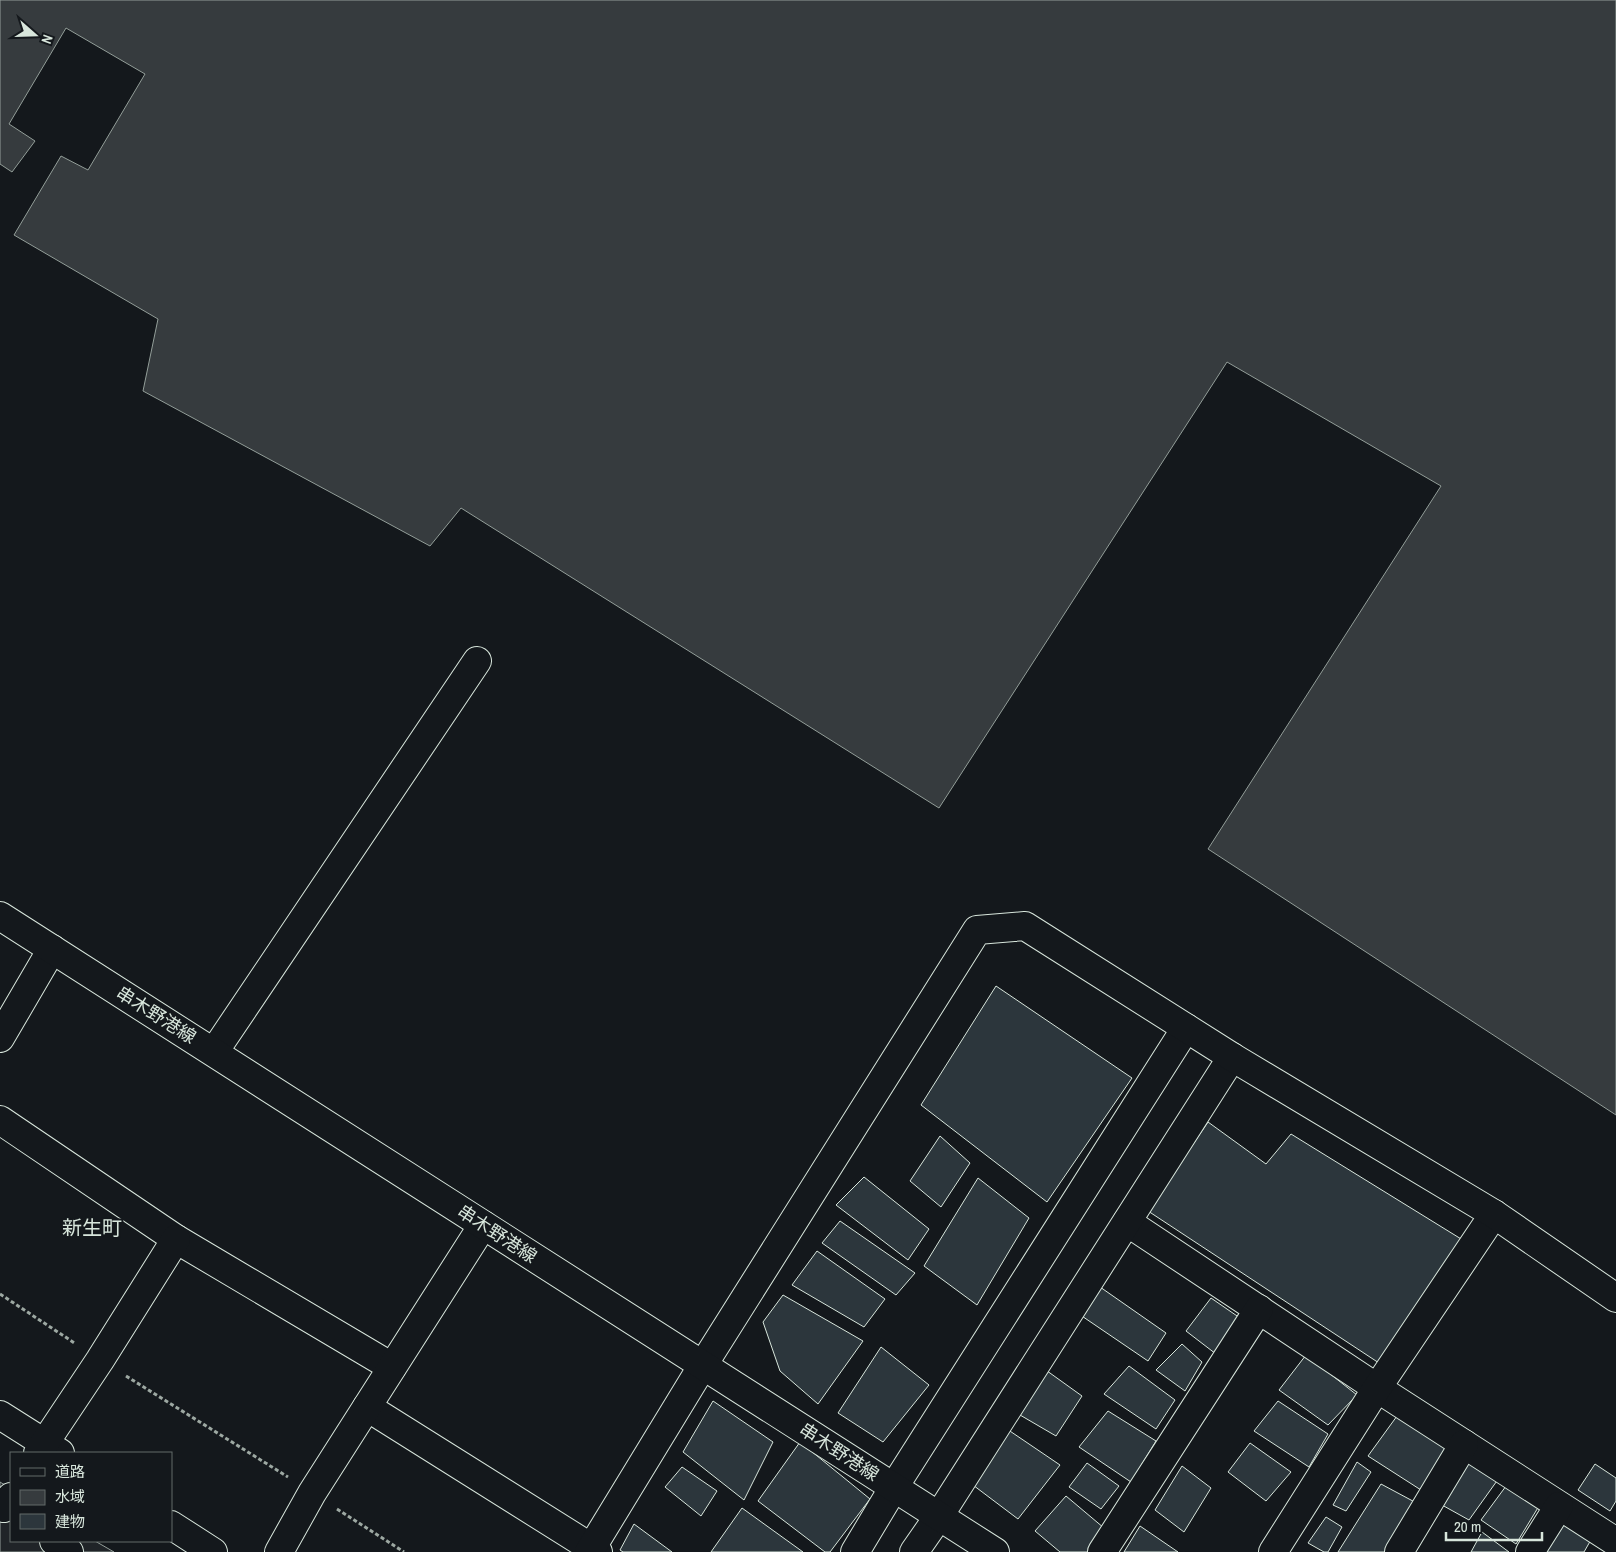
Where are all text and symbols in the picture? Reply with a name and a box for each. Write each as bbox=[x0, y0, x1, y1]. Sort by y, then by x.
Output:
north arrow bbox=[10, 10, 60, 60]
text: N bbox=[37, 32, 57, 46]
street label: 串木野港線 bbox=[111, 980, 201, 1049]
street label: 串木野港線 bbox=[453, 1199, 542, 1269]
district label: 新生町 bbox=[62, 1214, 122, 1241]
street label: 串木野港線 bbox=[795, 1417, 884, 1487]
legend bbox=[10, 1452, 172, 1542]
text: 道路 bbox=[55, 1461, 85, 1482]
text: 水域 bbox=[55, 1486, 85, 1507]
scale bar bbox=[1446, 1510, 1542, 1542]
text: 建物 bbox=[55, 1511, 85, 1532]
text: 20 m bbox=[1454, 1516, 1481, 1537]

